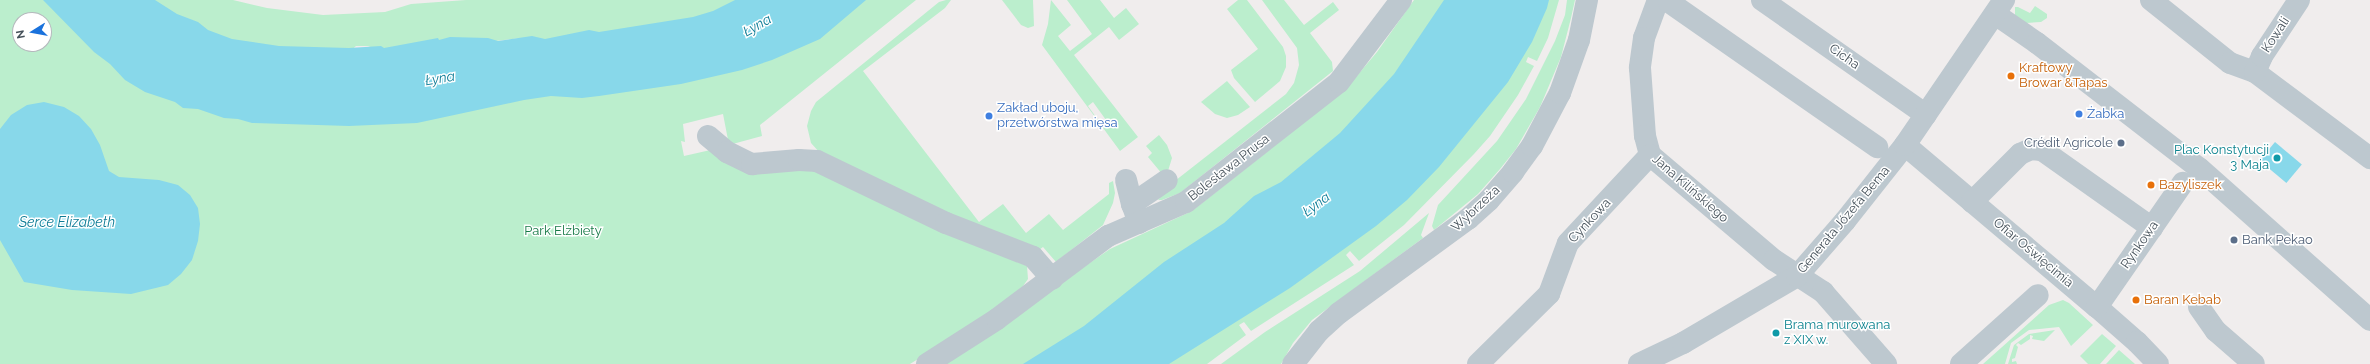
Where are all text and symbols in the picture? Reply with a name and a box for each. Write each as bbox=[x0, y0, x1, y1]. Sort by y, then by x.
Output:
water label: Łyna bbox=[740, 10, 774, 40]
north arrow bbox=[12, 12, 52, 52]
street label: Kowali bbox=[2259, 14, 2293, 56]
text: N bbox=[14, 29, 28, 40]
street label: Cicha bbox=[1826, 41, 1862, 73]
place label: Kraftowy Browar &Tapas bbox=[2019, 61, 2108, 92]
water label: Łyna bbox=[424, 67, 456, 89]
marker: Kraftowy Browar &Tapas bbox=[2006, 71, 2016, 81]
place label: Zakład uboju, przetwórstwa mięsa bbox=[997, 101, 1118, 132]
place label: Żabka bbox=[2087, 106, 2124, 122]
marker: Żabka bbox=[2074, 109, 2084, 119]
marker: Zakład uboju, przetwórstwa mięsa bbox=[984, 111, 994, 121]
street label: Bolesława Prusa bbox=[1185, 131, 1273, 205]
place label: Crédit Agricole bbox=[2024, 135, 2113, 151]
marker: Crédit Agricole bbox=[2116, 138, 2126, 148]
place label: Plac Konstytucji 3 Maja bbox=[2174, 143, 2269, 174]
street label: Jana Kilińskiego bbox=[1649, 152, 1731, 226]
marker: Plac Konstytucji 3 Maja bbox=[2272, 153, 2282, 163]
street label: Generała Józefa Bema bbox=[1794, 163, 1894, 277]
place label: Bazyliszek bbox=[2159, 177, 2222, 193]
marker: Bazyliszek bbox=[2146, 180, 2156, 190]
street label: Wybrzeża bbox=[1449, 183, 1503, 235]
water label: Łyna bbox=[1299, 188, 1333, 220]
street label: Cynkowa bbox=[1566, 196, 1614, 246]
water label: Serce Elizabeth bbox=[19, 214, 115, 230]
street label: Ofiar Oświęcimia bbox=[1990, 215, 2076, 291]
street label: Rynkowa bbox=[2118, 218, 2162, 272]
park label: Park Elżbiety bbox=[524, 223, 602, 239]
place label: Bank Pekao bbox=[2242, 232, 2313, 248]
marker: Bank Pekao bbox=[2229, 235, 2239, 245]
place label: Baran Kebab bbox=[2144, 292, 2221, 308]
marker: Baran Kebab bbox=[2131, 295, 2141, 305]
place label: Brama murowana z XIX w. bbox=[1784, 318, 1890, 349]
marker: Brama murowana z XIX w. bbox=[1771, 328, 1781, 338]

